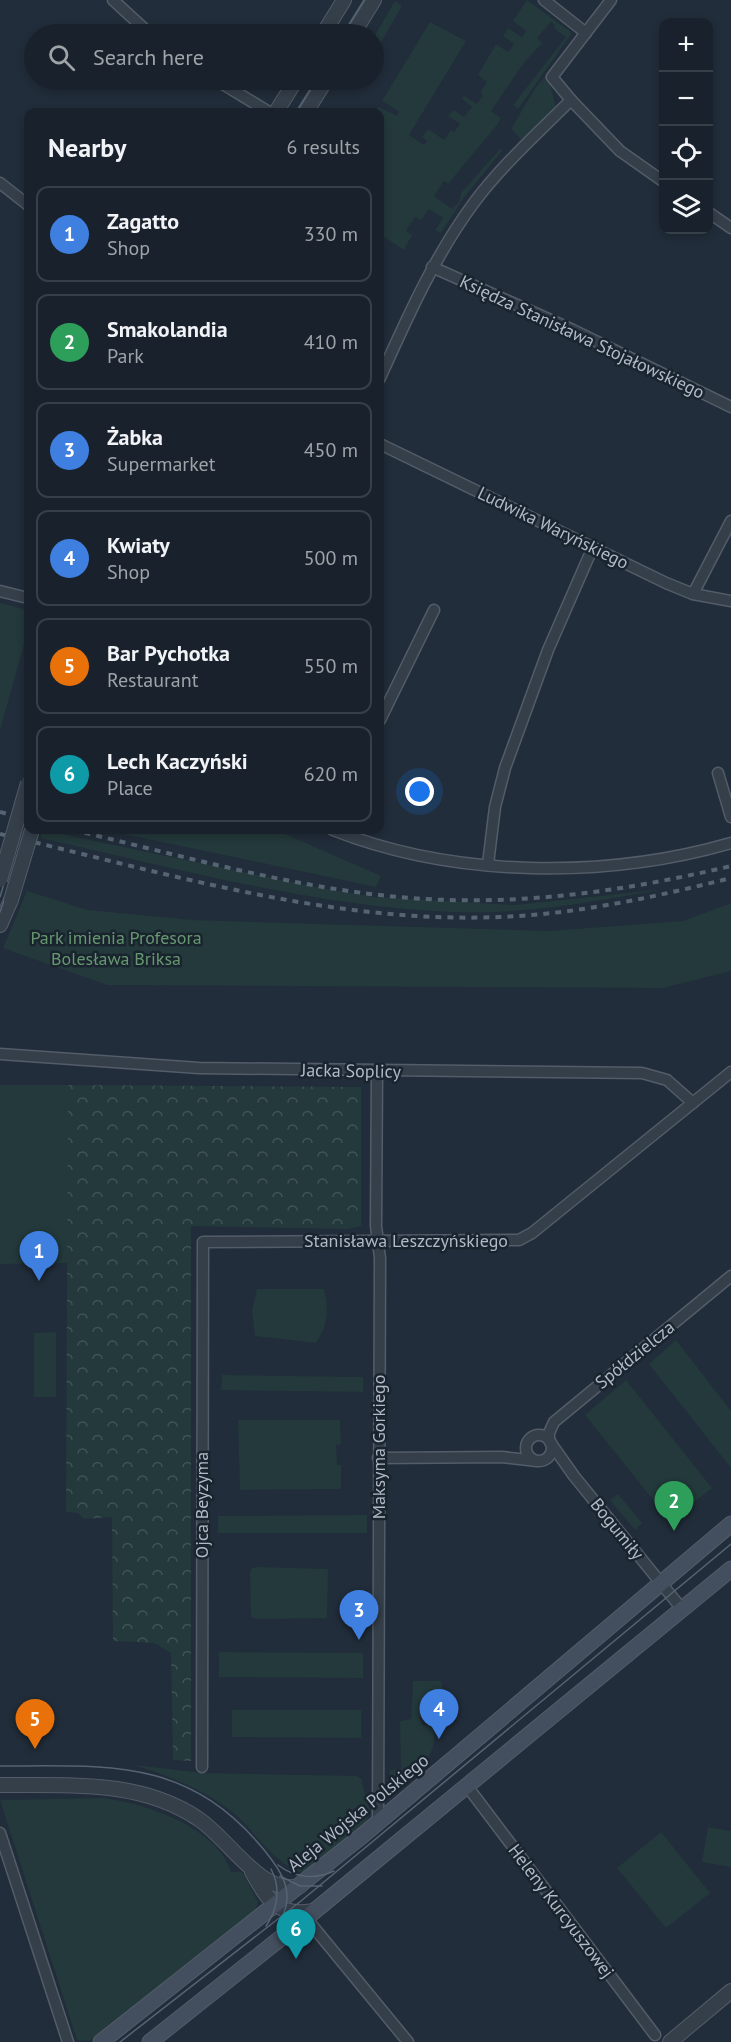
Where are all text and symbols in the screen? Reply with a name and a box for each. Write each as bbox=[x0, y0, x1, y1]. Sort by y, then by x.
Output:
map controls bbox=[659, 18, 713, 234]
button: + bbox=[659, 18, 713, 72]
search box bbox=[24, 24, 384, 90]
icon: search bbox=[45, 41, 78, 74]
text: Search here bbox=[93, 43, 204, 71]
button: − bbox=[659, 72, 713, 126]
button: locate bbox=[659, 126, 713, 180]
text: Nearby bbox=[48, 131, 126, 164]
text: 6 results bbox=[287, 134, 360, 160]
button: layers bbox=[659, 180, 713, 234]
text: Zagatto bbox=[107, 207, 179, 235]
text: 1 bbox=[64, 221, 75, 247]
text: 330 m bbox=[304, 221, 358, 247]
text: Shop bbox=[107, 235, 150, 261]
street label: Księdza Stanisława Stojałowskiego bbox=[456, 270, 708, 404]
text: Smakolandia bbox=[107, 315, 228, 343]
text: 2 bbox=[64, 329, 75, 355]
text: 410 m bbox=[304, 329, 358, 355]
text: Park bbox=[107, 343, 144, 369]
text: Żabka bbox=[107, 423, 163, 451]
text: 3 bbox=[64, 437, 75, 463]
text: 450 m bbox=[304, 437, 358, 463]
text: Supermarket bbox=[107, 451, 215, 477]
street label: Ludwika Waryńskiego bbox=[474, 481, 632, 574]
text: Kwiaty bbox=[107, 531, 170, 559]
text: 4 bbox=[64, 545, 75, 571]
text: 500 m bbox=[304, 545, 358, 571]
text: Shop bbox=[107, 559, 150, 585]
text: Bar Pychotka bbox=[107, 639, 230, 667]
text: 5 bbox=[64, 653, 75, 679]
text: 550 m bbox=[304, 653, 358, 679]
text: Restaurant bbox=[107, 667, 198, 693]
text: Lech Kaczyński bbox=[107, 747, 248, 775]
text: 6 bbox=[64, 761, 75, 787]
text: 620 m bbox=[304, 761, 358, 787]
text: Place bbox=[107, 775, 153, 801]
your location bbox=[405, 777, 434, 806]
park label: Park imienia Profesora Bolesława Briksa bbox=[30, 926, 202, 970]
street label: Jacka Soplicy bbox=[300, 1058, 402, 1083]
street label: Stanisława Leszczyńskiego bbox=[304, 1229, 508, 1252]
pin: 1 bbox=[20, 1232, 58, 1281]
street label: Spółdzielcza bbox=[590, 1315, 679, 1394]
street label: Maksyma Gorkiego bbox=[367, 1375, 390, 1519]
street label: Ojca Beyzyma bbox=[190, 1452, 213, 1558]
pin: 2 bbox=[654, 1482, 694, 1531]
street label: Bogumiły bbox=[586, 1493, 650, 1565]
pin: 3 bbox=[340, 1590, 378, 1640]
pin: 4 bbox=[420, 1690, 458, 1739]
pin: 5 bbox=[15, 1700, 54, 1749]
street label: Aleja Wojska Polskiego bbox=[282, 1749, 433, 1877]
street label: Heleny Kurcyuszowej bbox=[503, 1839, 619, 1982]
pin: 6 bbox=[276, 1910, 316, 1959]

